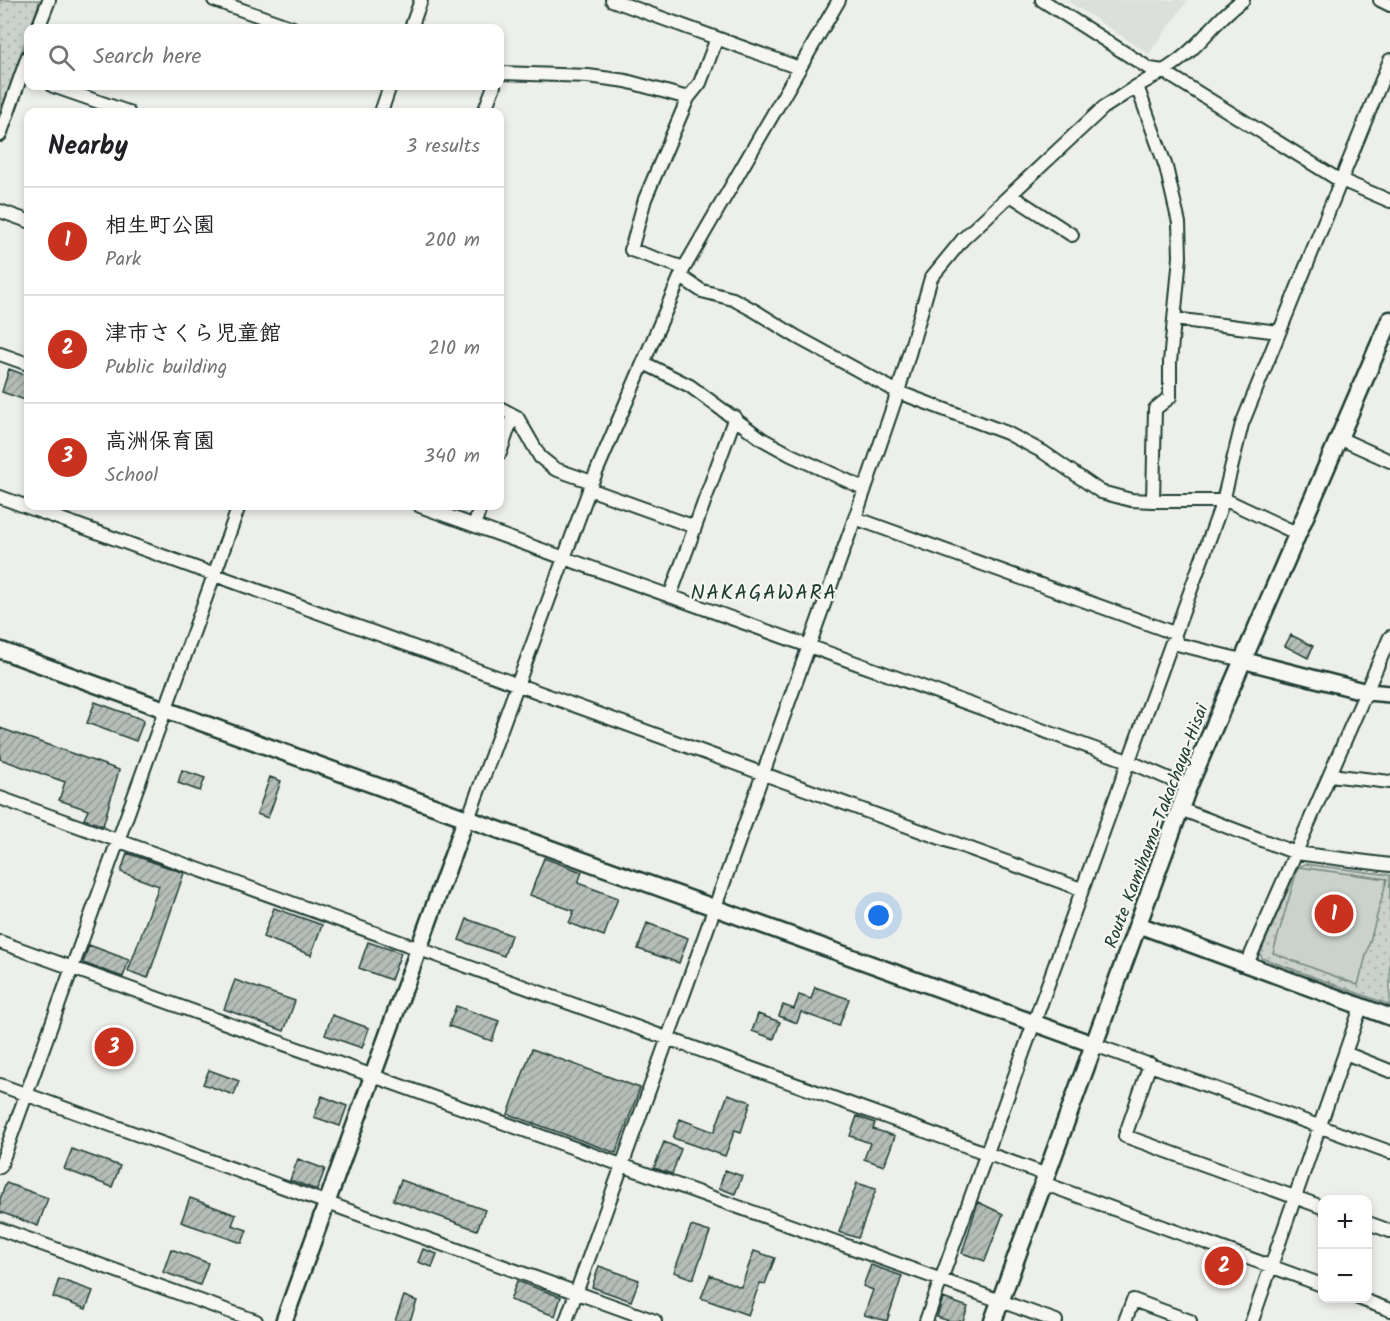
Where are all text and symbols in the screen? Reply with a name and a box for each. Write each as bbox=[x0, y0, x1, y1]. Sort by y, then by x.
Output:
search box bbox=[24, 24, 504, 90]
text: Search here bbox=[93, 40, 201, 75]
icon: search bbox=[45, 41, 78, 74]
text: Nearby bbox=[48, 126, 128, 168]
text: 3 results bbox=[406, 131, 480, 163]
text: 相生町公園 bbox=[105, 209, 215, 244]
text: 1 bbox=[64, 225, 71, 257]
text: 200 m bbox=[424, 225, 480, 257]
text: Park bbox=[105, 244, 141, 276]
text: 津市さくら児童館 bbox=[105, 317, 281, 352]
text: 2 bbox=[62, 333, 73, 365]
text: 210 m bbox=[428, 333, 480, 365]
text: Public building bbox=[105, 352, 227, 384]
text: 高洲保育園 bbox=[105, 425, 215, 460]
text: 3 bbox=[62, 441, 73, 473]
text: 340 m bbox=[424, 441, 480, 473]
text: School bbox=[105, 460, 158, 492]
district label: NAKAGAWARA bbox=[691, 577, 838, 610]
street label: Route Kamihama-Takachaya-Hisai bbox=[1097, 700, 1218, 953]
pin: 1 bbox=[1314, 892, 1354, 936]
your location bbox=[864, 901, 893, 930]
pin: 3 bbox=[94, 1024, 134, 1070]
map controls bbox=[1318, 1195, 1372, 1303]
button: + bbox=[1318, 1195, 1372, 1249]
pin: 2 bbox=[1204, 1244, 1244, 1288]
button: − bbox=[1318, 1249, 1372, 1303]

